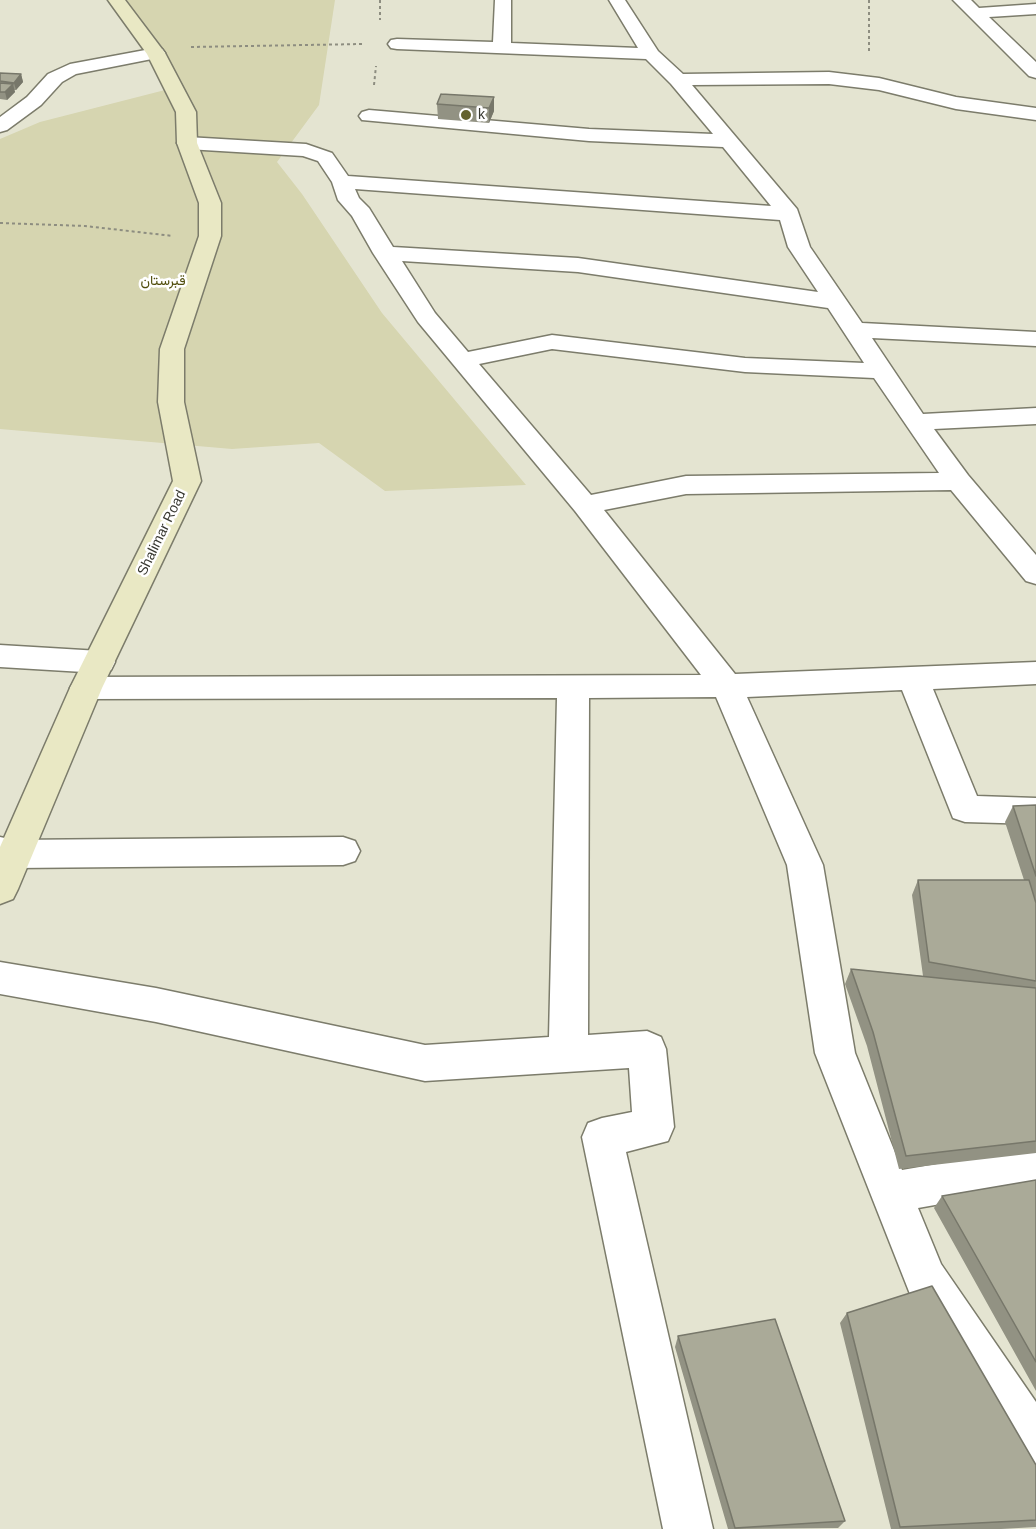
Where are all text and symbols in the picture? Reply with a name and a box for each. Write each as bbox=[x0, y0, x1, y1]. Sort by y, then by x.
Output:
place label: k bbox=[478, 107, 485, 123]
marker: k bbox=[459, 108, 473, 122]
park label: قبرستان bbox=[140, 273, 186, 289]
street label: Shalimar Road bbox=[134, 488, 190, 578]

